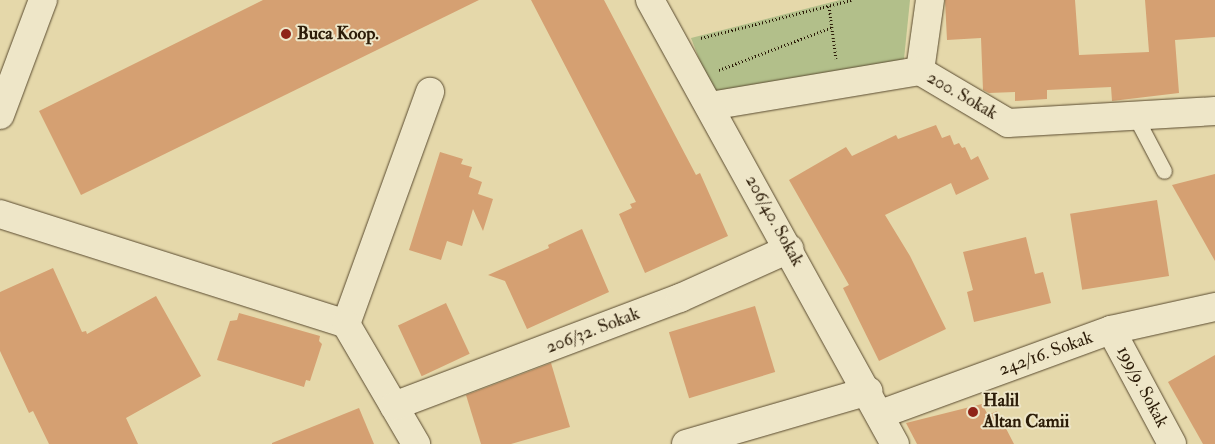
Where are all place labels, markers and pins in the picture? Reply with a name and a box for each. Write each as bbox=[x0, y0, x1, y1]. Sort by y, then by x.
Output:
place label: Buca Koop. bbox=[297, 23, 379, 45]
marker: Buca Koop. bbox=[279, 27, 293, 41]
place label: Halil Altan Camii bbox=[983, 391, 1069, 434]
marker: Halil Altan Camii bbox=[967, 406, 979, 418]

